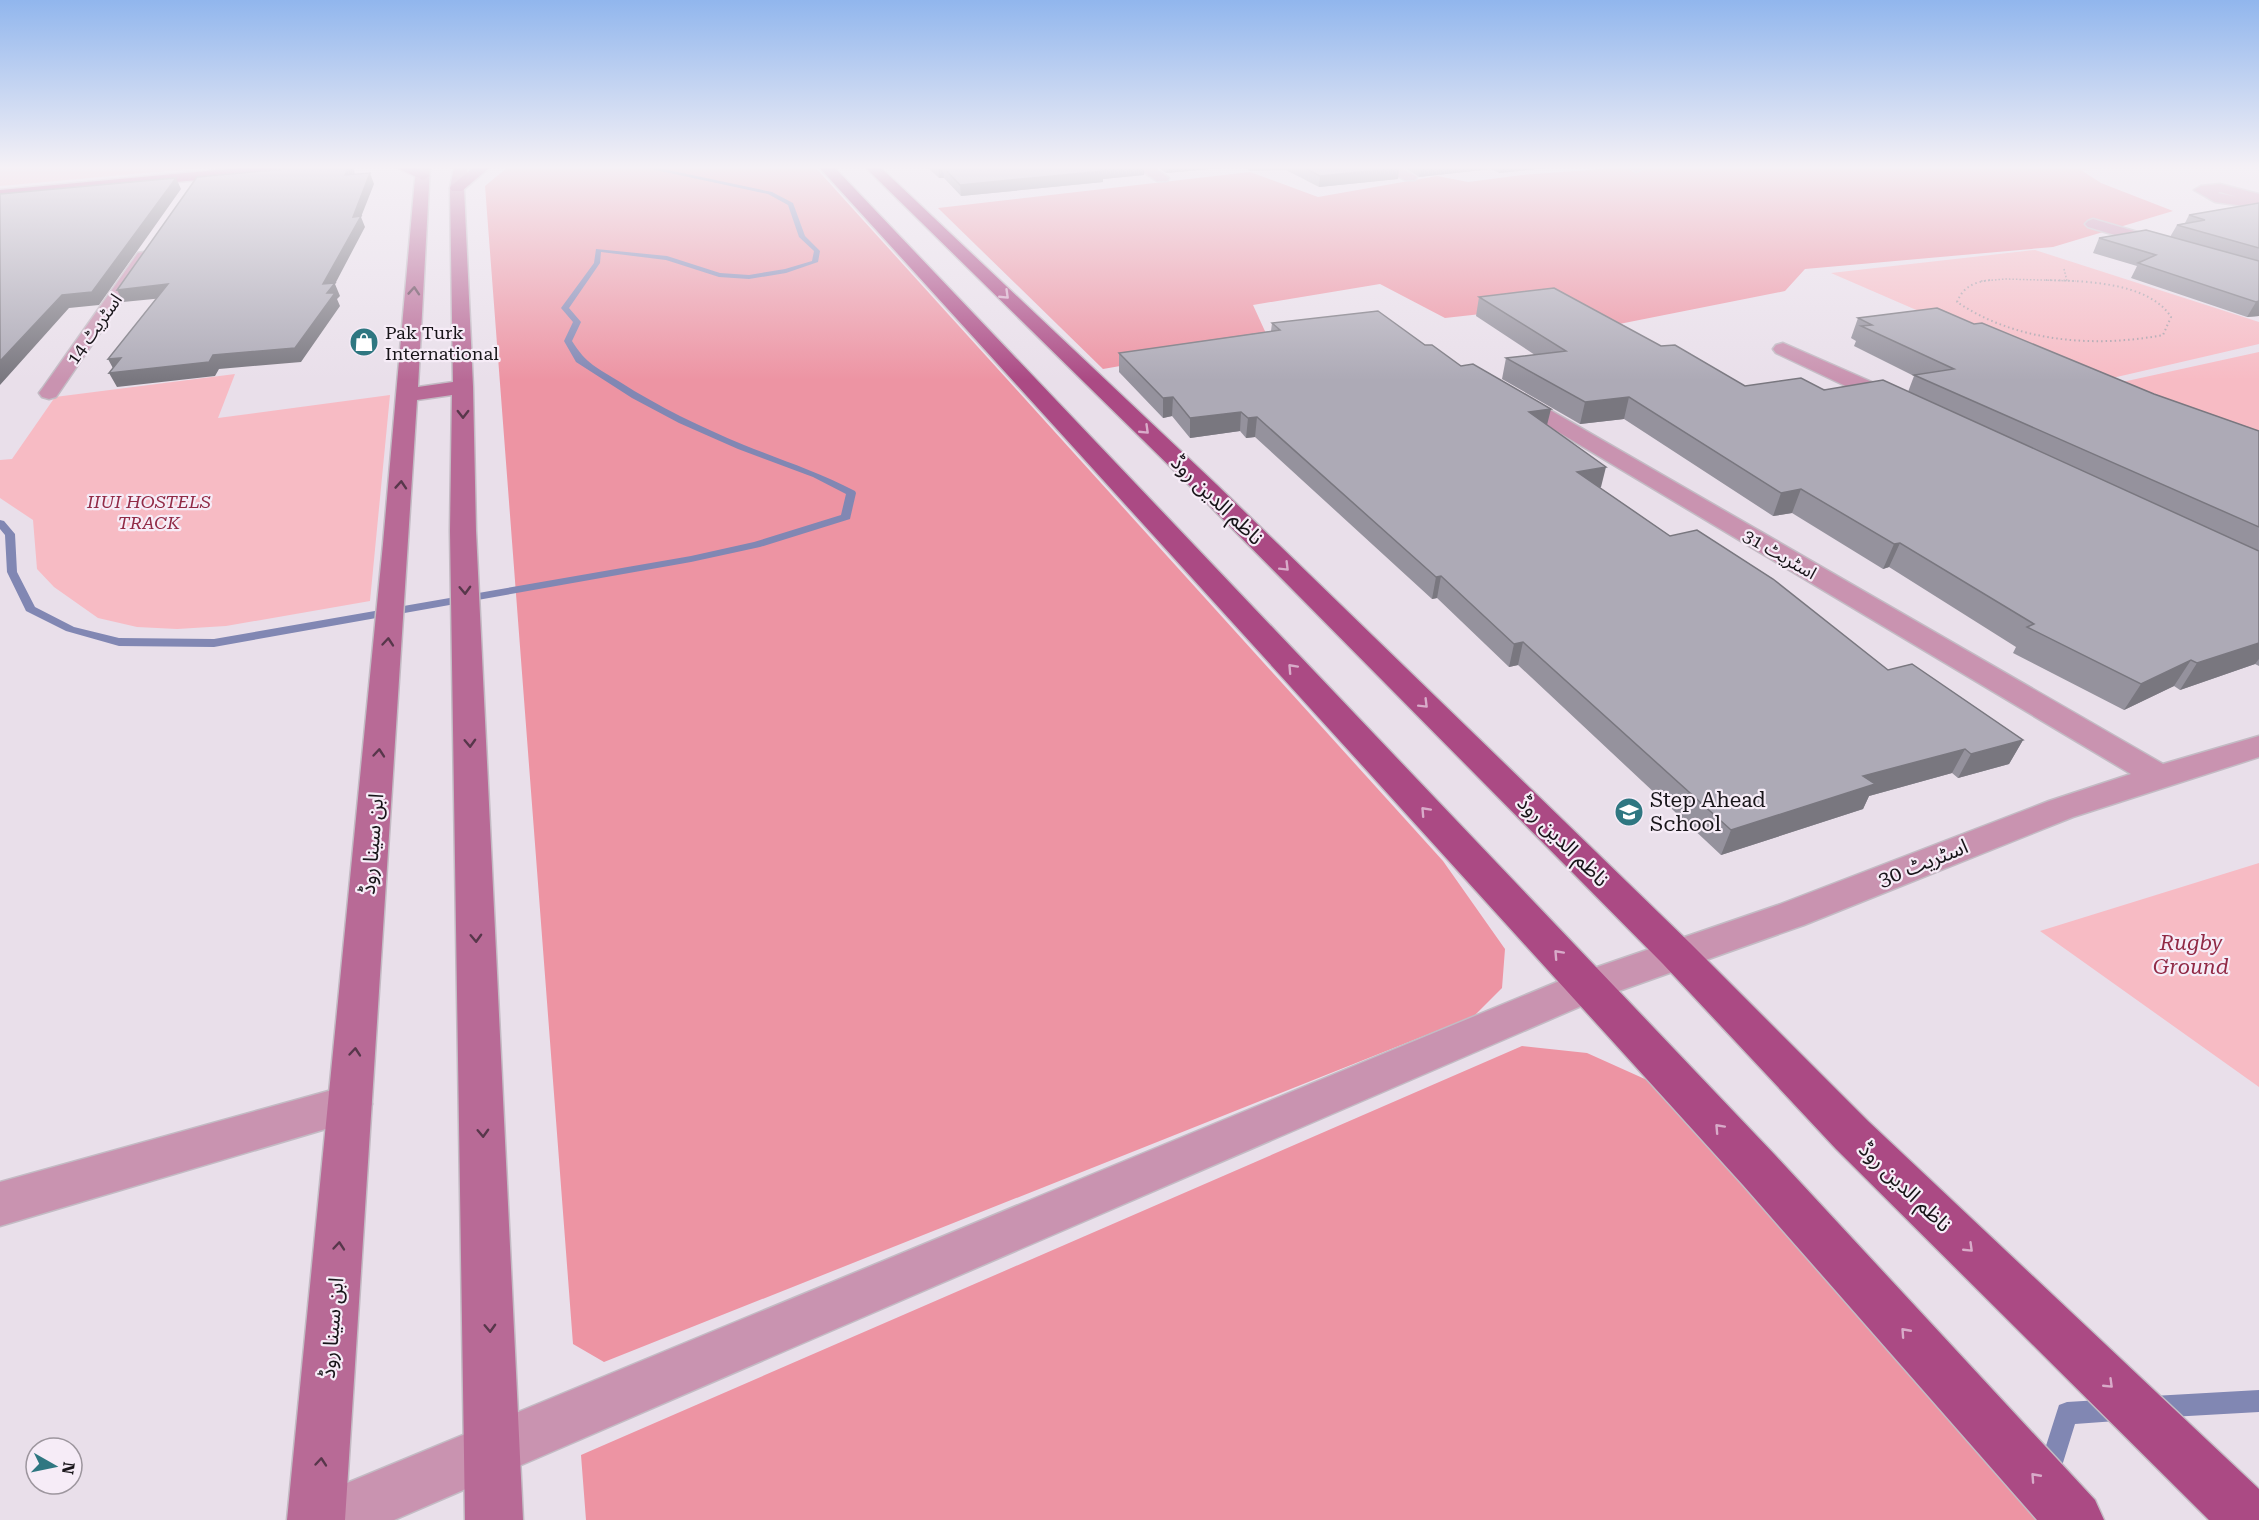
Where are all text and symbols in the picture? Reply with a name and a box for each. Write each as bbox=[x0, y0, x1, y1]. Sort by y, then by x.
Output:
one-way arrow bbox=[408, 286, 421, 295]
one-way arrow bbox=[998, 288, 1009, 299]
street label: اسٹریٹ 14 bbox=[62, 290, 127, 369]
place label: Pak Turk International bbox=[385, 322, 499, 364]
shop icon: Pak Turk International bbox=[348, 326, 380, 358]
one-way arrow bbox=[457, 410, 469, 419]
one-way arrow bbox=[1138, 423, 1149, 434]
street label: ناظم الدین روڈ bbox=[1164, 450, 1268, 552]
one-way arrow bbox=[394, 481, 407, 490]
park label: IIUI HOSTELS TRACK bbox=[86, 491, 211, 533]
street label: اسٹریٹ 31 bbox=[1739, 525, 1821, 584]
one-way arrow bbox=[1278, 560, 1289, 570]
one-way arrow bbox=[458, 585, 471, 594]
one-way arrow bbox=[382, 637, 395, 646]
one-way arrow bbox=[1289, 665, 1300, 676]
one-way arrow bbox=[1416, 696, 1427, 707]
one-way arrow bbox=[463, 739, 476, 748]
one-way arrow bbox=[372, 749, 385, 758]
place label: Step Ahead School bbox=[1650, 788, 1766, 836]
street label: ناظم الدین روڈ bbox=[1510, 791, 1613, 894]
street label: ابن سینا روڈ bbox=[356, 792, 388, 896]
school or university icon: Step Ahead School bbox=[1613, 796, 1645, 828]
one-way arrow bbox=[1421, 807, 1432, 818]
street label: اسٹریٹ 30 bbox=[1874, 834, 1972, 892]
park label: Rugby Ground bbox=[2153, 931, 2229, 979]
one-way arrow bbox=[470, 934, 483, 943]
one-way arrow bbox=[1554, 950, 1565, 961]
one-way arrow bbox=[348, 1048, 361, 1057]
one-way arrow bbox=[1716, 1124, 1727, 1135]
one-way arrow bbox=[477, 1128, 489, 1137]
street label: ناظم الدین روڈ bbox=[1852, 1137, 1956, 1239]
one-way arrow bbox=[1962, 1241, 1973, 1252]
one-way arrow bbox=[332, 1242, 345, 1251]
street label: ابن سینا روڈ bbox=[316, 1276, 348, 1380]
one-way arrow bbox=[483, 1323, 496, 1332]
one-way arrow bbox=[1901, 1328, 1912, 1339]
one-way arrow bbox=[2102, 1376, 2113, 1387]
north arrow bbox=[24, 1436, 84, 1496]
one-way arrow bbox=[314, 1457, 327, 1466]
text: N bbox=[58, 1461, 79, 1476]
one-way arrow bbox=[2031, 1473, 2042, 1483]

